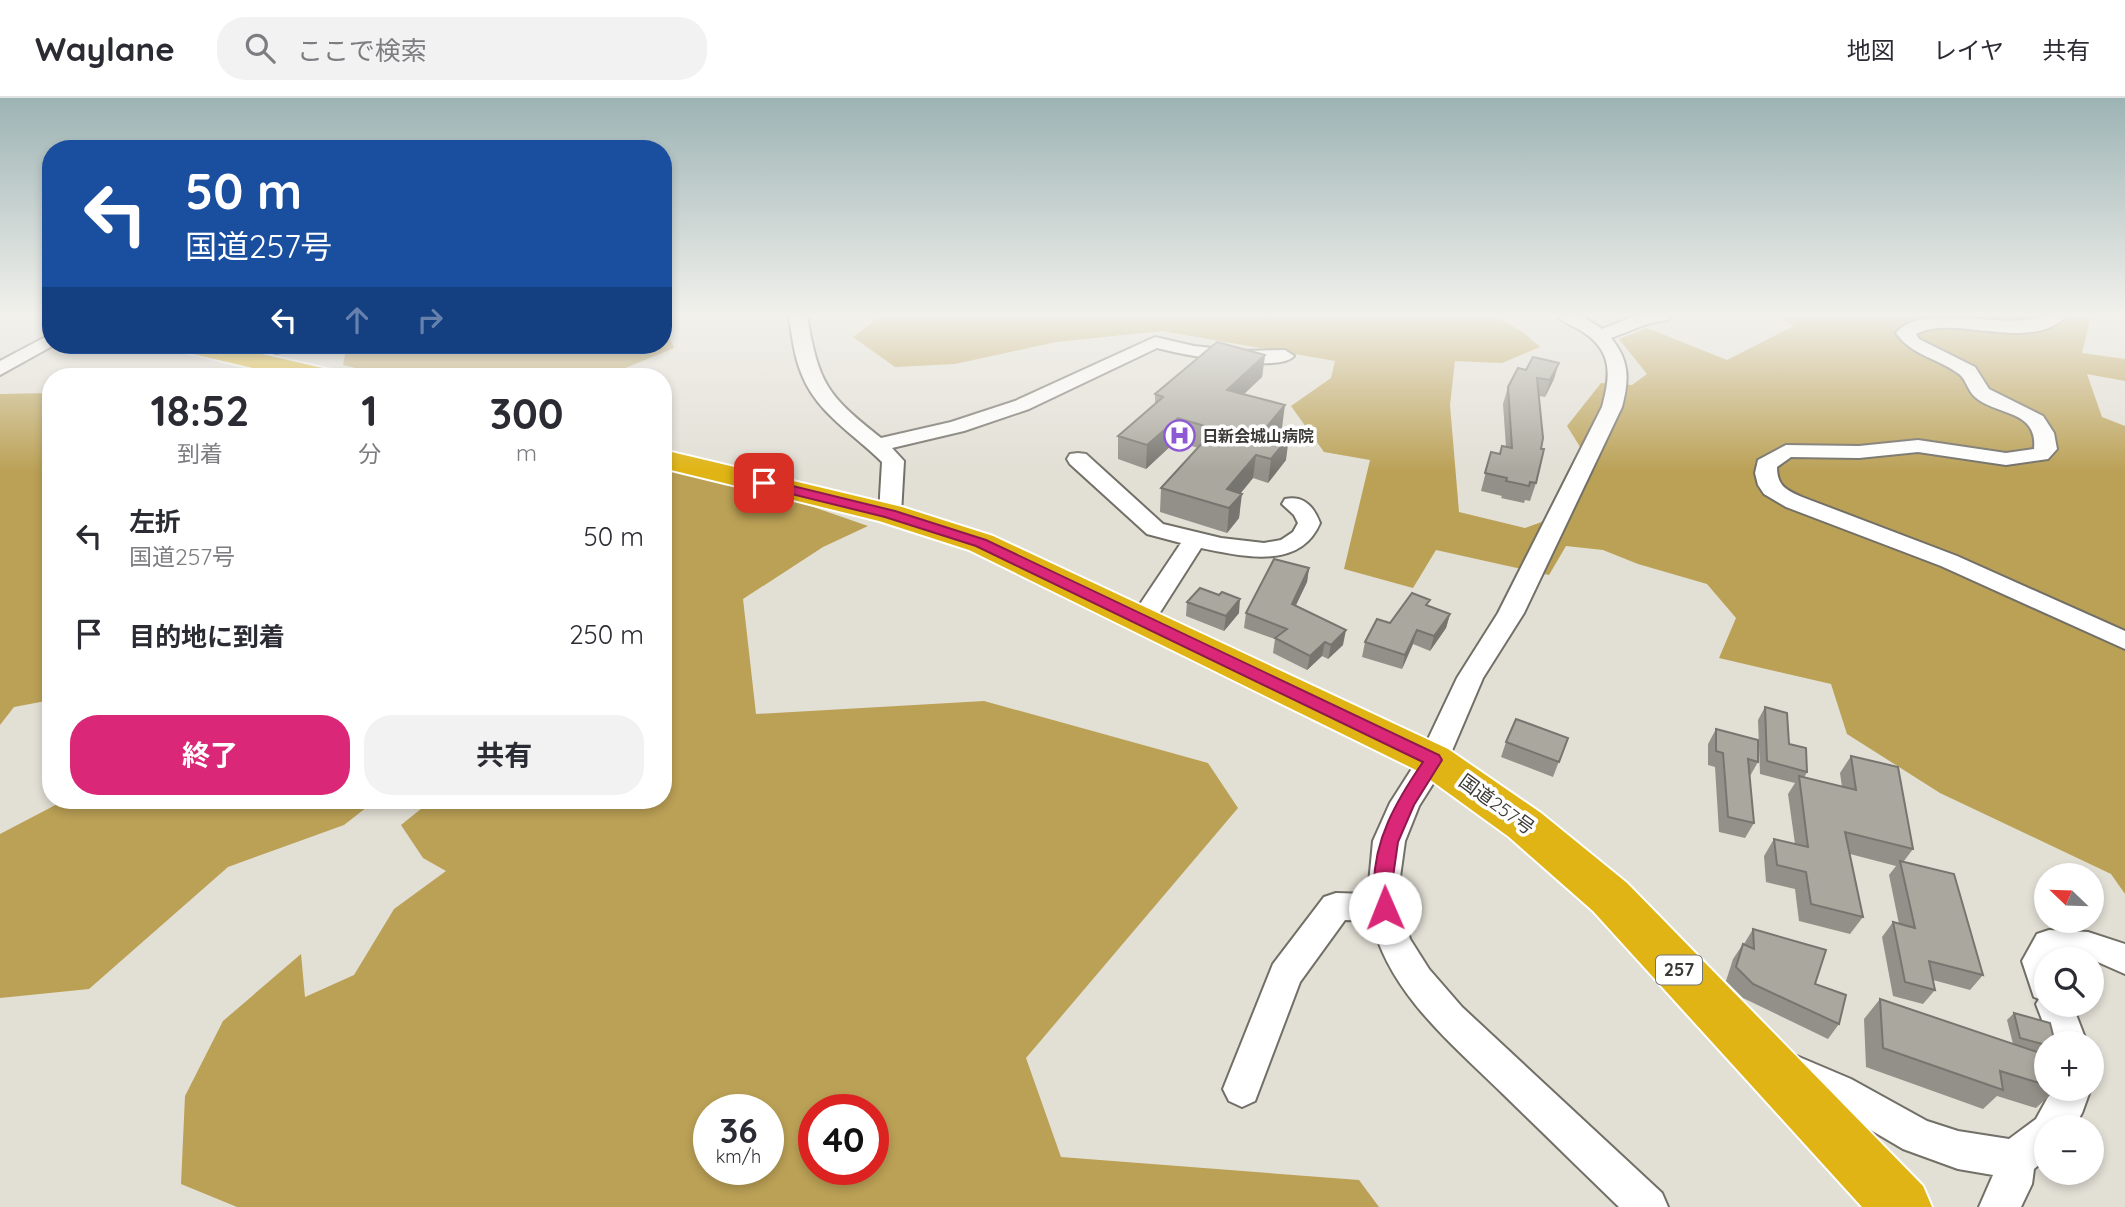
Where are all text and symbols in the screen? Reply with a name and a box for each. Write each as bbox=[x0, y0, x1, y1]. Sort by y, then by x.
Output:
search box bbox=[217, 17, 707, 80]
text: Waylane bbox=[35, 28, 175, 69]
icon: search bbox=[241, 29, 279, 67]
text: ここで検索 bbox=[297, 34, 427, 67]
text: 地図 bbox=[1847, 35, 1895, 65]
text: レイヤ bbox=[1933, 35, 2004, 65]
text: 共有 bbox=[2042, 35, 2090, 65]
text: 50 m bbox=[185, 160, 302, 221]
icon: left bbox=[70, 168, 161, 259]
text: 国道257号 bbox=[185, 226, 333, 266]
icon: left bbox=[265, 301, 303, 339]
icon: ahead bbox=[338, 301, 376, 339]
icon: right bbox=[411, 301, 449, 339]
text: 18:52 bbox=[150, 384, 249, 437]
text: 1 bbox=[361, 384, 378, 437]
text: 300 bbox=[489, 387, 564, 440]
hospital icon: 日新会城山病院 bbox=[1162, 419, 1196, 453]
place label: 日新会城山病院 bbox=[1202, 426, 1314, 446]
text: m bbox=[516, 438, 537, 467]
text: 到着 bbox=[177, 439, 223, 468]
text: 分 bbox=[358, 439, 381, 468]
pin bbox=[734, 453, 794, 513]
icon: arrive bbox=[745, 464, 783, 502]
text: 左折 bbox=[129, 505, 181, 538]
icon: left bbox=[70, 517, 108, 555]
text: 50 m bbox=[584, 520, 644, 553]
text: 国道257号 bbox=[129, 542, 235, 571]
icon: arrive bbox=[70, 615, 108, 653]
text: 250 m bbox=[569, 618, 644, 651]
text: 目的地に到着 bbox=[129, 620, 285, 653]
button: 終了 bbox=[70, 715, 350, 795]
button: 共有 bbox=[364, 715, 644, 795]
street label: 国道257号 bbox=[1454, 769, 1540, 839]
north arrow bbox=[2034, 863, 2104, 933]
map controls bbox=[2034, 863, 2104, 1185]
position arrow bbox=[1348, 871, 1422, 945]
button: search bbox=[2034, 947, 2104, 1017]
road number: 257 bbox=[1656, 956, 1702, 984]
button: + bbox=[2034, 1031, 2104, 1101]
speed limit sign: 40 bbox=[798, 1094, 889, 1185]
text: 36 bbox=[719, 1108, 758, 1152]
button: − bbox=[2034, 1115, 2104, 1185]
text: km/h bbox=[716, 1145, 761, 1168]

